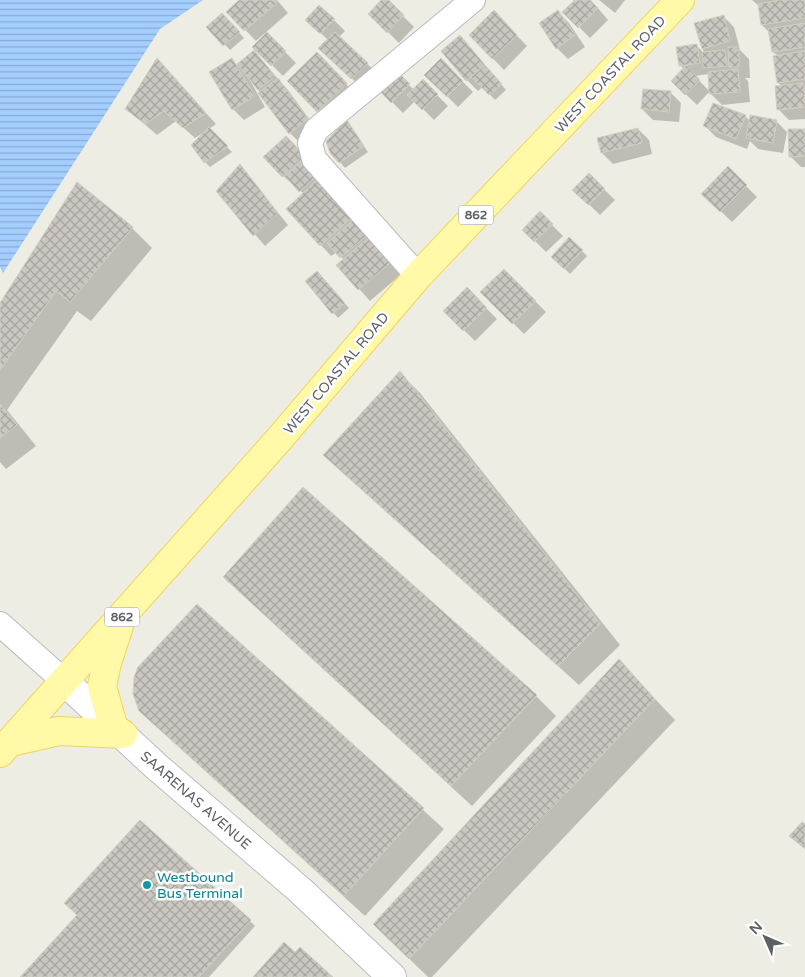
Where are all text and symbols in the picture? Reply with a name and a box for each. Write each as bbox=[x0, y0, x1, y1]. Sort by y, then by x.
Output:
street label: WEST COASTAL ROAD bbox=[551, 12, 669, 137]
road number: 862 bbox=[458, 206, 494, 224]
street label: WEST COASTAL ROAD bbox=[280, 309, 393, 438]
road number: 862 bbox=[104, 608, 140, 626]
street label: SAARENAS AVENUE bbox=[137, 748, 255, 853]
place label: Westbound Bus Terminal bbox=[157, 869, 243, 902]
marker: Westbound Bus Terminal bbox=[141, 879, 153, 891]
north arrow bbox=[740, 912, 790, 962]
text: N bbox=[746, 918, 766, 938]

